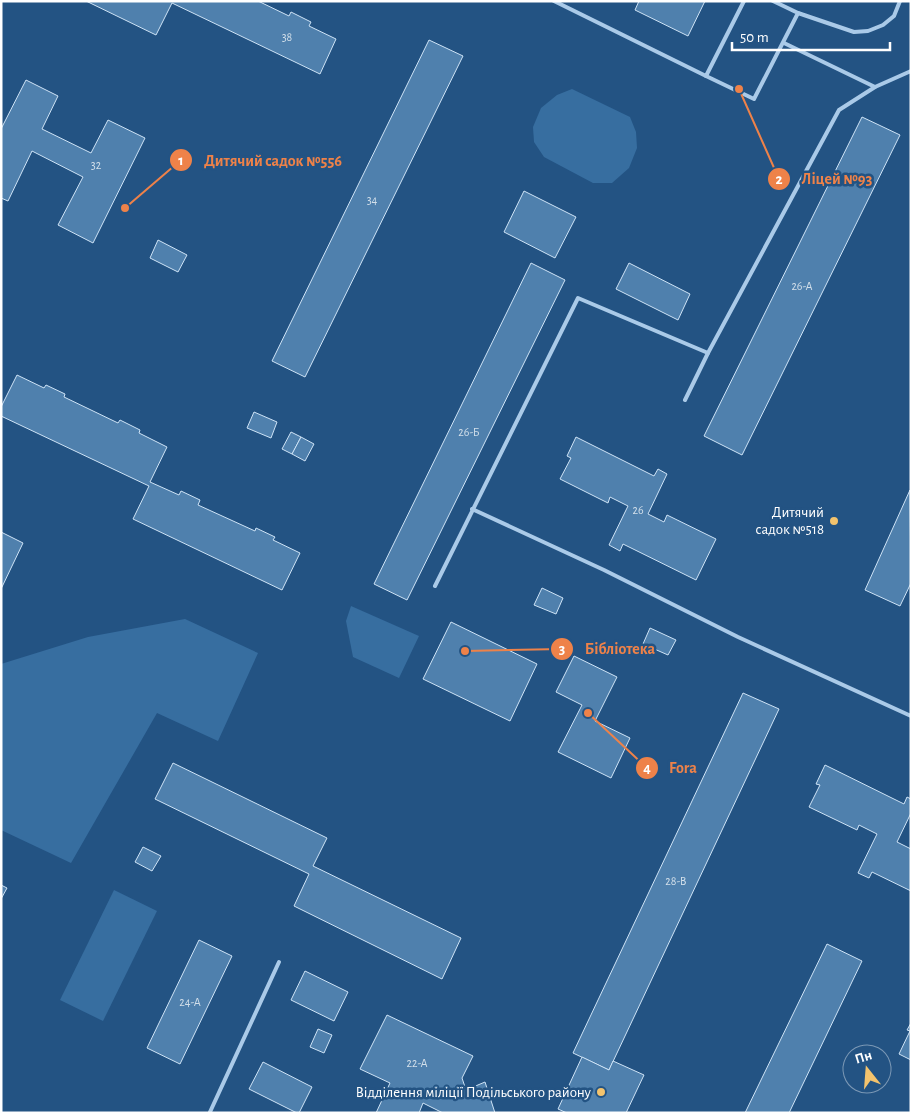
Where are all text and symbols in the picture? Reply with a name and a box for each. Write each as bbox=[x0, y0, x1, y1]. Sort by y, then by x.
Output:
scale bar bbox=[732, 20, 890, 52]
text: 50 m bbox=[740, 30, 769, 45]
house number: 38 bbox=[282, 31, 293, 43]
callout: Дитячий садок №556 bbox=[169, 144, 352, 175]
text: 1 bbox=[178, 153, 184, 168]
text: Дитячий садок №556 bbox=[204, 153, 342, 169]
house number: 32 bbox=[91, 159, 102, 171]
callout: Ліцей №93 bbox=[766, 163, 882, 194]
text: Ліцей №93 bbox=[802, 171, 873, 187]
text: 2 bbox=[775, 172, 783, 187]
house number: 34 bbox=[367, 194, 378, 206]
house number: 26-А bbox=[791, 280, 813, 292]
house number: 26-Б bbox=[458, 426, 480, 438]
house number: 26 bbox=[632, 504, 644, 516]
place label: Дитячий садок №518 bbox=[756, 505, 824, 537]
marker: Дитячий садок №518 bbox=[828, 515, 840, 527]
callout: Бібліотека bbox=[550, 633, 665, 664]
text: Бібліотека bbox=[585, 641, 656, 657]
text: 3 bbox=[559, 642, 565, 657]
callout: Fora bbox=[634, 752, 707, 783]
text: Fora bbox=[669, 760, 697, 776]
text: 4 bbox=[643, 761, 651, 776]
house number: 28-В bbox=[665, 875, 687, 887]
house number: 24-А bbox=[179, 996, 201, 1008]
north arrow bbox=[842, 1044, 892, 1094]
text: Пн bbox=[853, 1048, 874, 1067]
house number: 22-А bbox=[406, 1057, 428, 1069]
place label: Відділення міліції Подільського району bbox=[356, 1085, 592, 1100]
marker: Відділення міліції Подільського району bbox=[595, 1086, 607, 1098]

